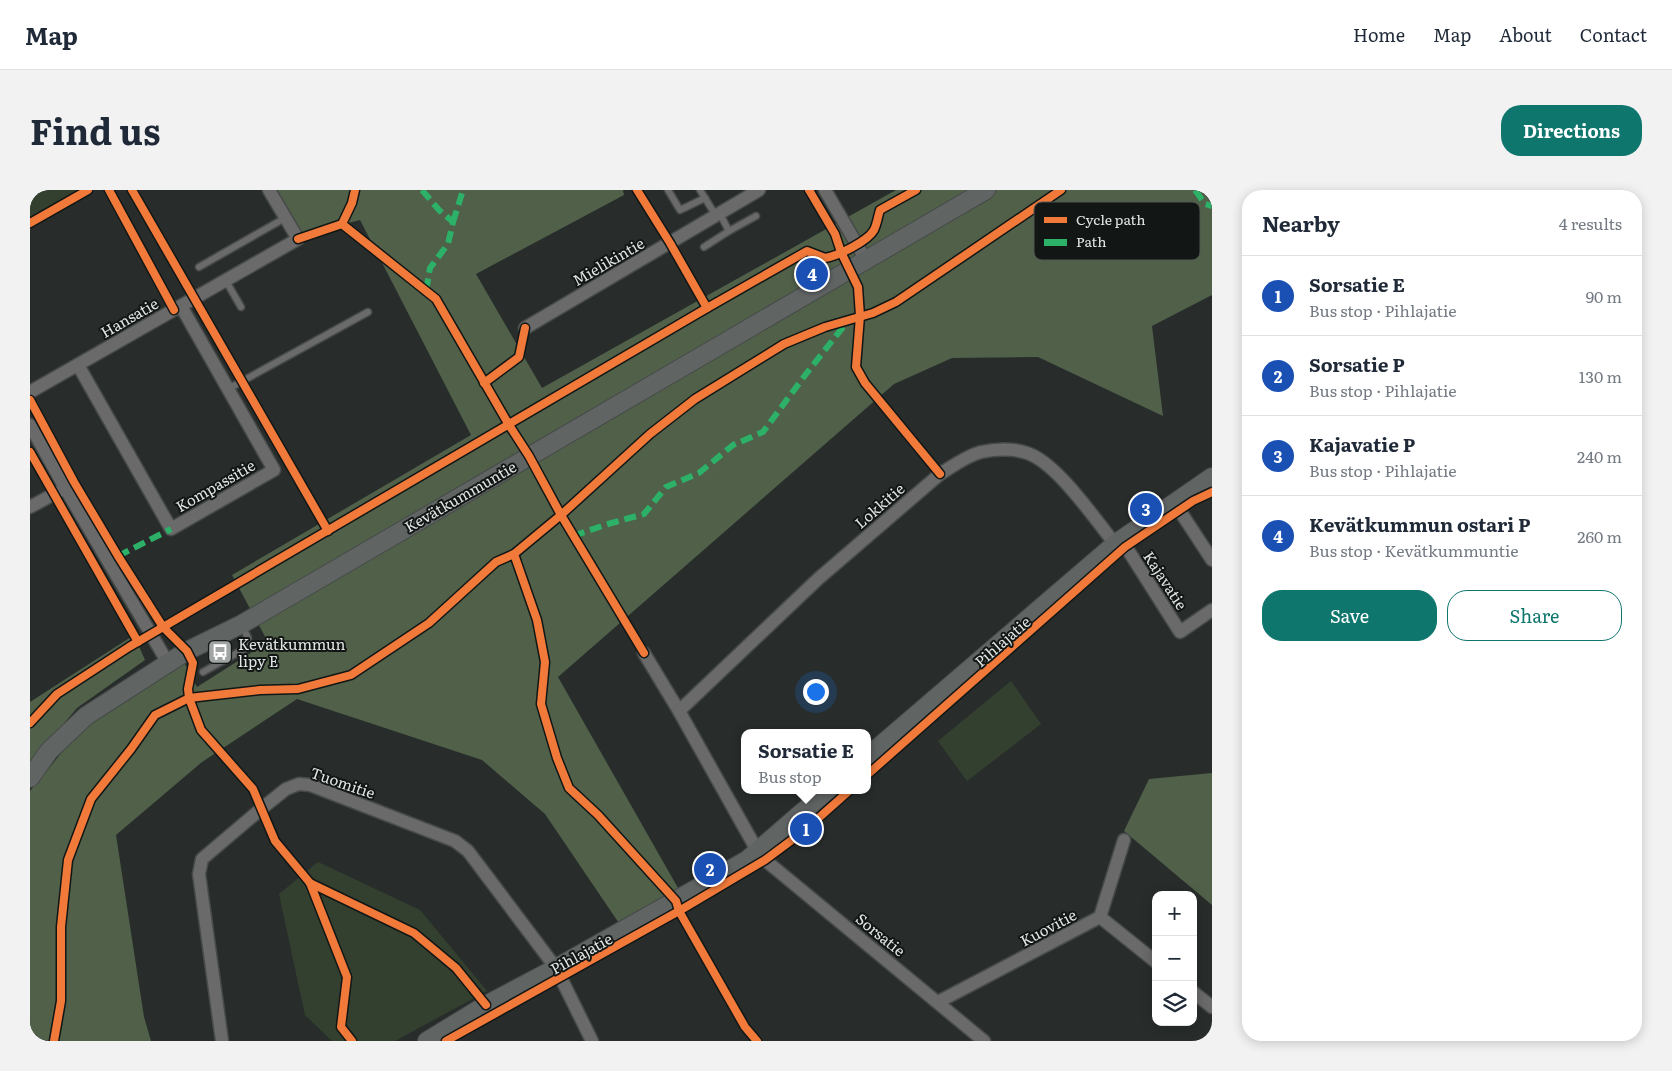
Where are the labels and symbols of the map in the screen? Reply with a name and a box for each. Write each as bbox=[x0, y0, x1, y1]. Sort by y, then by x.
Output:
legend bbox=[1034, 202, 1200, 260]
text: Cycle path bbox=[1076, 209, 1145, 229]
street label: Mielikintie bbox=[568, 231, 649, 291]
text: Path bbox=[1076, 231, 1106, 251]
pin: 4 bbox=[796, 255, 828, 293]
street label: Hansatie bbox=[96, 291, 162, 343]
street label: Kompassitie bbox=[171, 453, 259, 517]
street label: Kevätkummuntie bbox=[400, 454, 520, 537]
street label: Lokkitie bbox=[849, 477, 909, 533]
pin: 3 bbox=[1130, 490, 1162, 528]
street label: Kajavatie bbox=[1138, 546, 1194, 614]
street label: Pihlajatie bbox=[969, 610, 1035, 672]
place label: Kevätkummun lipy E bbox=[238, 632, 346, 672]
bus stop icon: Kevätkummun lipy E bbox=[207, 639, 233, 665]
your location bbox=[803, 679, 829, 705]
street label: Tuomitie bbox=[308, 760, 379, 804]
pin: 1 bbox=[790, 810, 822, 848]
pin: 2 bbox=[694, 850, 726, 888]
street label: Kuovitie bbox=[1016, 902, 1081, 951]
street label: Sorsatie bbox=[851, 907, 911, 961]
street label: Pihlajatie bbox=[546, 926, 616, 979]

